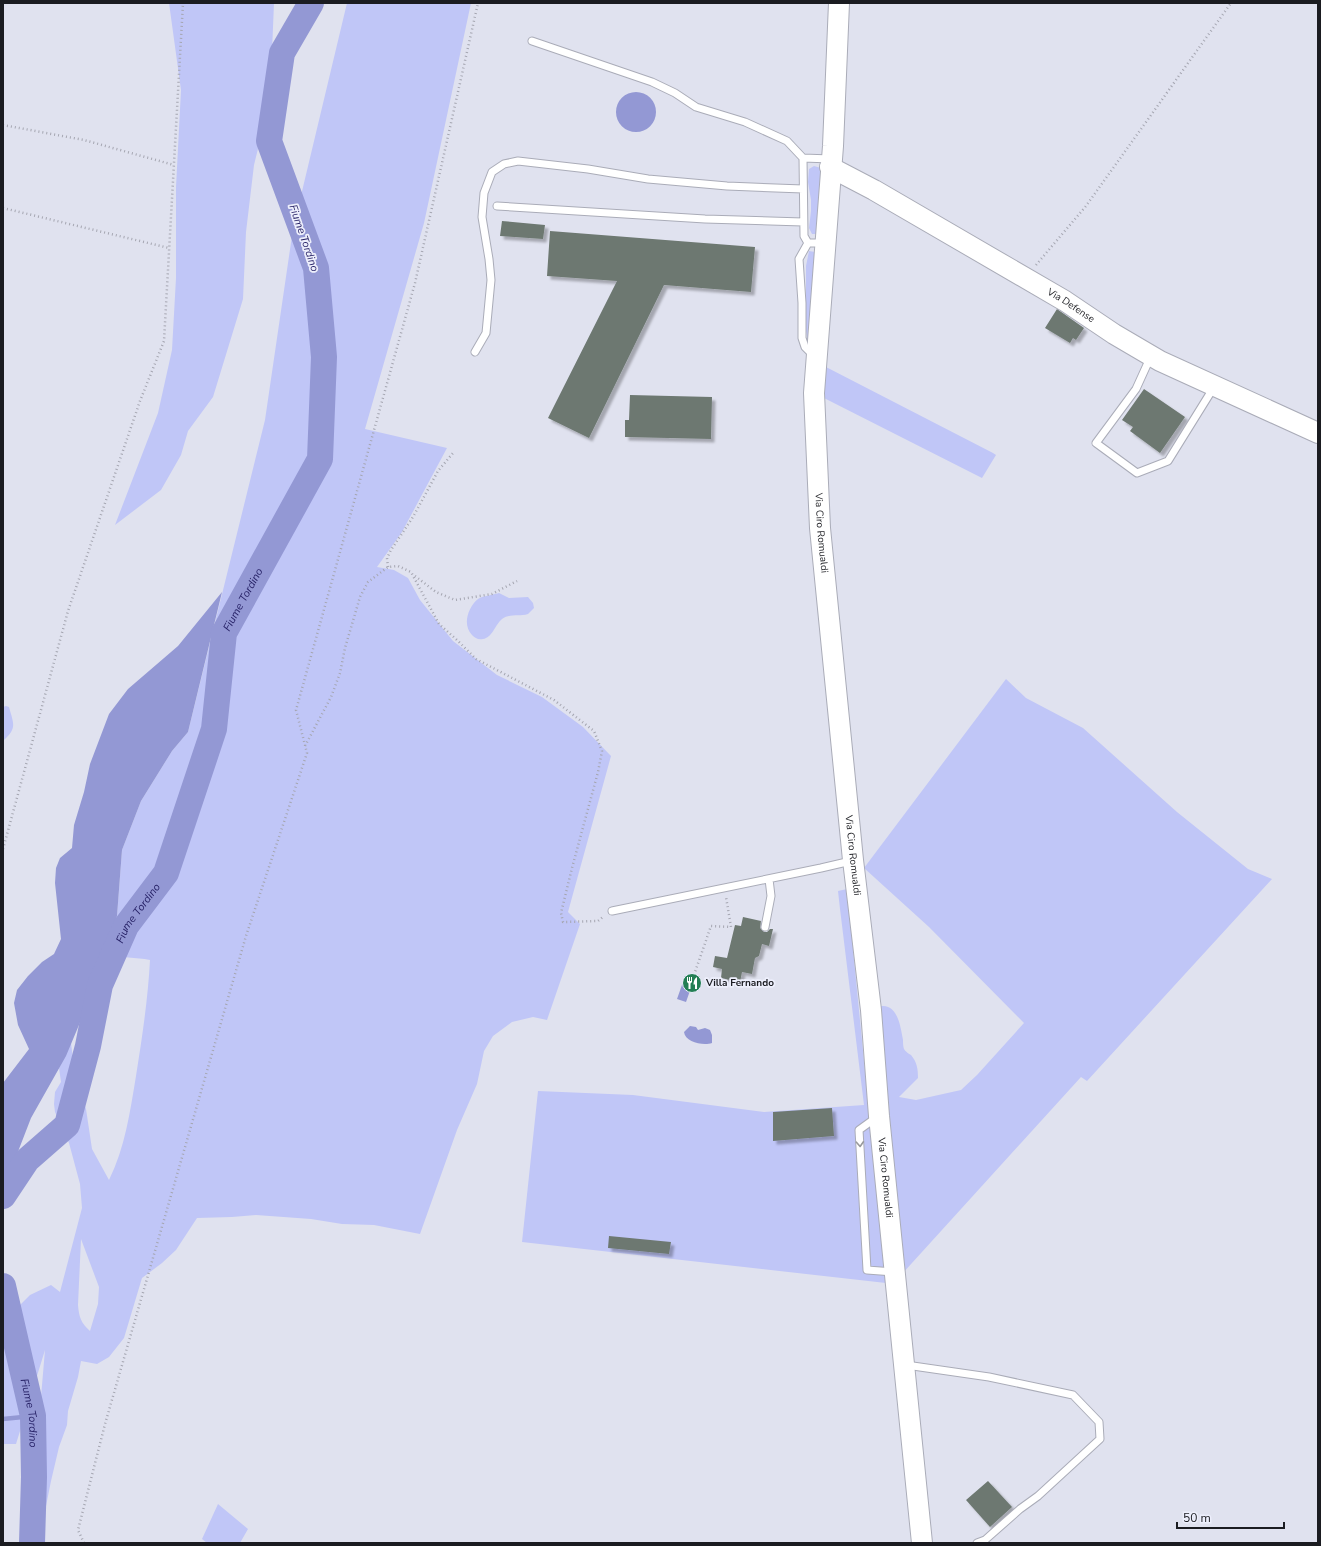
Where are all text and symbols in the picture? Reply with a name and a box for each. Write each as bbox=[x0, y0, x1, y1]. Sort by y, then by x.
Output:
water label: Fiume Tordino bbox=[286, 202, 322, 274]
street label: Via Defense bbox=[1044, 285, 1098, 326]
street label: Via Ciro Romualdi bbox=[811, 491, 831, 574]
water label: Fiume Tordino bbox=[219, 565, 266, 634]
street label: Via Ciro Romualdi bbox=[841, 814, 864, 896]
water label: Fiume Tordino bbox=[112, 880, 163, 945]
restaurant icon: Villa Fernando bbox=[681, 972, 703, 994]
place label: Villa Fernando bbox=[705, 976, 774, 990]
street label: Via Ciro Romualdi bbox=[874, 1136, 896, 1218]
one-way arrow bbox=[855, 1141, 864, 1147]
water label: Fiume Tordino bbox=[17, 1377, 41, 1448]
scale bar bbox=[1177, 1504, 1284, 1530]
text: 50 m bbox=[1183, 1510, 1211, 1526]

